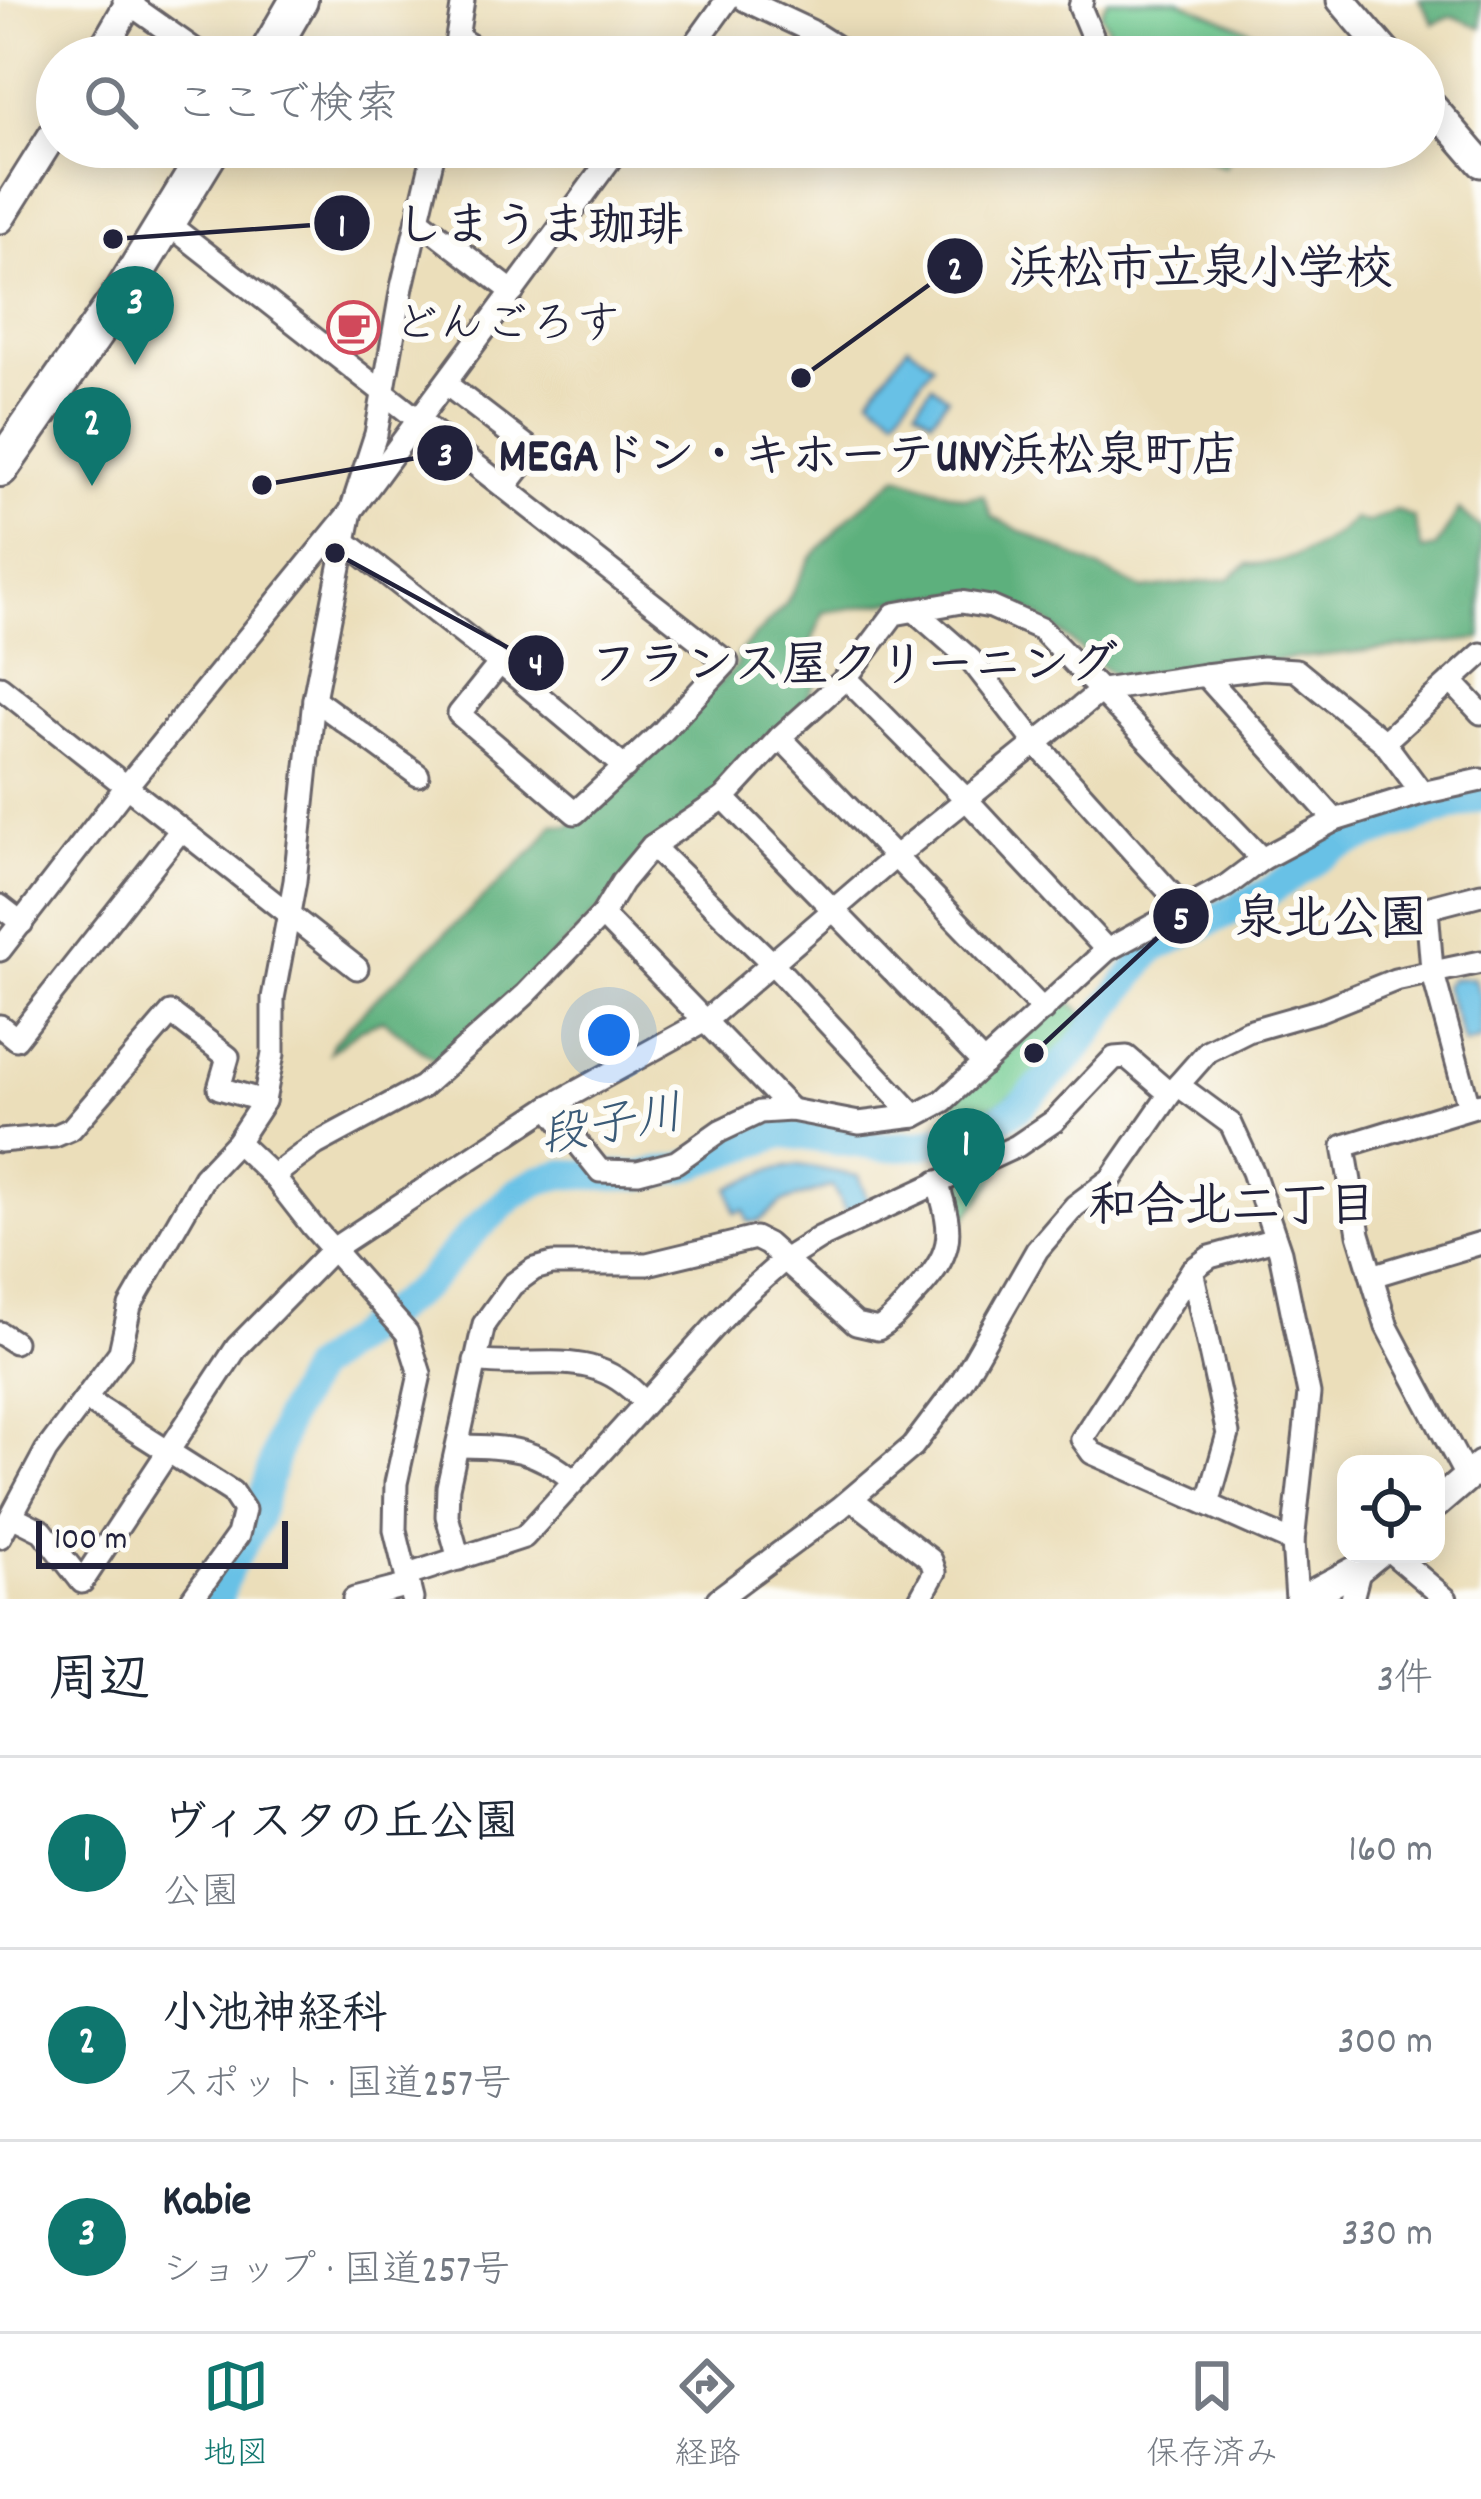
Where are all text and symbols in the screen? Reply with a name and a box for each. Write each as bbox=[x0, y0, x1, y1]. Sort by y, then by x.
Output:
search box bbox=[36, 36, 1445, 168]
icon: search bbox=[78, 69, 144, 135]
text: ここで検索 bbox=[174, 76, 399, 140]
callout: しまうま珈琲 bbox=[312, 181, 708, 265]
text: しまうま珈琲 bbox=[396, 196, 684, 265]
text: 1 bbox=[338, 203, 346, 255]
callout: 浜松市立泉小学校 bbox=[925, 224, 1417, 308]
text: 浜松市立泉小学校 bbox=[1009, 239, 1393, 308]
text: 2 bbox=[947, 246, 963, 298]
pin: 3 bbox=[96, 266, 174, 365]
place label: どんごろす bbox=[393, 296, 621, 360]
cafe icon: どんごろす bbox=[326, 300, 382, 356]
pin: 2 bbox=[53, 387, 131, 486]
callout: MEGAドン・キホーテUNY浜松泉町店 bbox=[415, 411, 1263, 495]
text: MEGAドン・キホーテUNY浜松泉町店 bbox=[499, 426, 1239, 495]
text: 3 bbox=[437, 432, 453, 484]
callout: フランス屋クリーニング bbox=[506, 621, 1142, 705]
text: フランス屋クリーニング bbox=[590, 635, 1118, 704]
text: 4 bbox=[529, 642, 543, 694]
callout: 泉北公園 bbox=[1151, 874, 1451, 958]
text: 泉北公園 bbox=[1235, 889, 1427, 958]
text: 5 bbox=[1173, 896, 1189, 948]
your location bbox=[579, 1005, 639, 1065]
water label: 段子川 bbox=[535, 1083, 689, 1175]
pin: 1 bbox=[927, 1108, 1005, 1207]
district label: 和合北二丁目 bbox=[1088, 1176, 1376, 1245]
map controls bbox=[1337, 1455, 1445, 1563]
button: locate bbox=[1337, 1455, 1445, 1563]
scale bar bbox=[36, 1515, 288, 1568]
text: 100 m bbox=[54, 1518, 127, 1565]
text: 周辺 bbox=[48, 1648, 150, 1720]
text: 3件 bbox=[1377, 1655, 1433, 1710]
text: ヴィスタの丘公園 bbox=[162, 1794, 519, 1858]
text: 1 bbox=[83, 1825, 91, 1880]
text: 160 m bbox=[1348, 1825, 1433, 1880]
text: 公園 bbox=[162, 1868, 240, 1923]
text: 小池神経科 bbox=[162, 1986, 387, 2050]
text: 2 bbox=[78, 2017, 96, 2072]
text: 300 m bbox=[1337, 2017, 1433, 2072]
text: スポット · 国道257号 bbox=[162, 2060, 512, 2115]
text: Kabie bbox=[162, 2172, 251, 2236]
text: 3 bbox=[78, 2209, 96, 2264]
text: 330 m bbox=[1341, 2209, 1433, 2264]
text: ショップ · 国道257号 bbox=[162, 2246, 510, 2301]
tab: 地図 bbox=[203, 2353, 269, 2480]
tab: 経路 bbox=[674, 2353, 740, 2480]
tab: 保存済み bbox=[1146, 2353, 1278, 2480]

